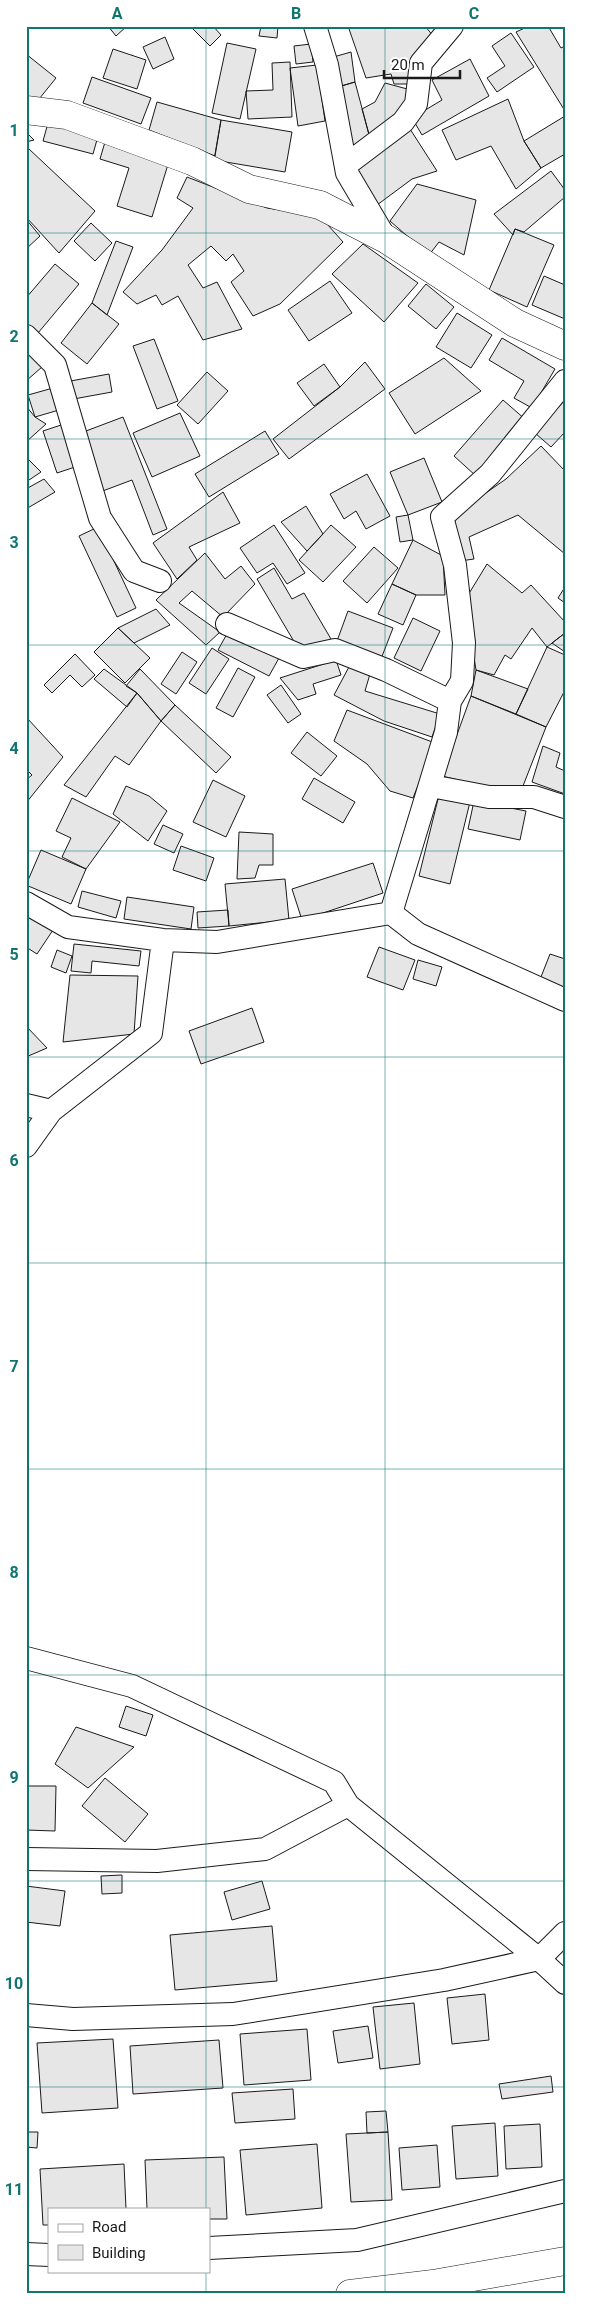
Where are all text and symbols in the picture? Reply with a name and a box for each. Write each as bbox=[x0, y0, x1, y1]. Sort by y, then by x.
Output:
text: A bbox=[112, 4, 123, 23]
text: B bbox=[291, 4, 301, 23]
text: C bbox=[469, 4, 479, 23]
scale bar bbox=[384, 48, 460, 80]
text: 20 m bbox=[391, 56, 425, 74]
text: 1 bbox=[9, 121, 19, 140]
text: 2 bbox=[9, 327, 19, 346]
text: 3 bbox=[9, 533, 19, 552]
text: 4 bbox=[9, 739, 19, 758]
text: 5 bbox=[9, 945, 19, 964]
text: 6 bbox=[9, 1151, 19, 1170]
text: 7 bbox=[9, 1357, 19, 1376]
text: 8 bbox=[9, 1563, 19, 1582]
text: 9 bbox=[9, 1768, 19, 1787]
text: 10 bbox=[5, 1974, 23, 1993]
text: 11 bbox=[5, 2180, 23, 2199]
legend bbox=[48, 2208, 210, 2272]
text: Road bbox=[92, 2218, 126, 2236]
text: Building bbox=[92, 2244, 146, 2262]

